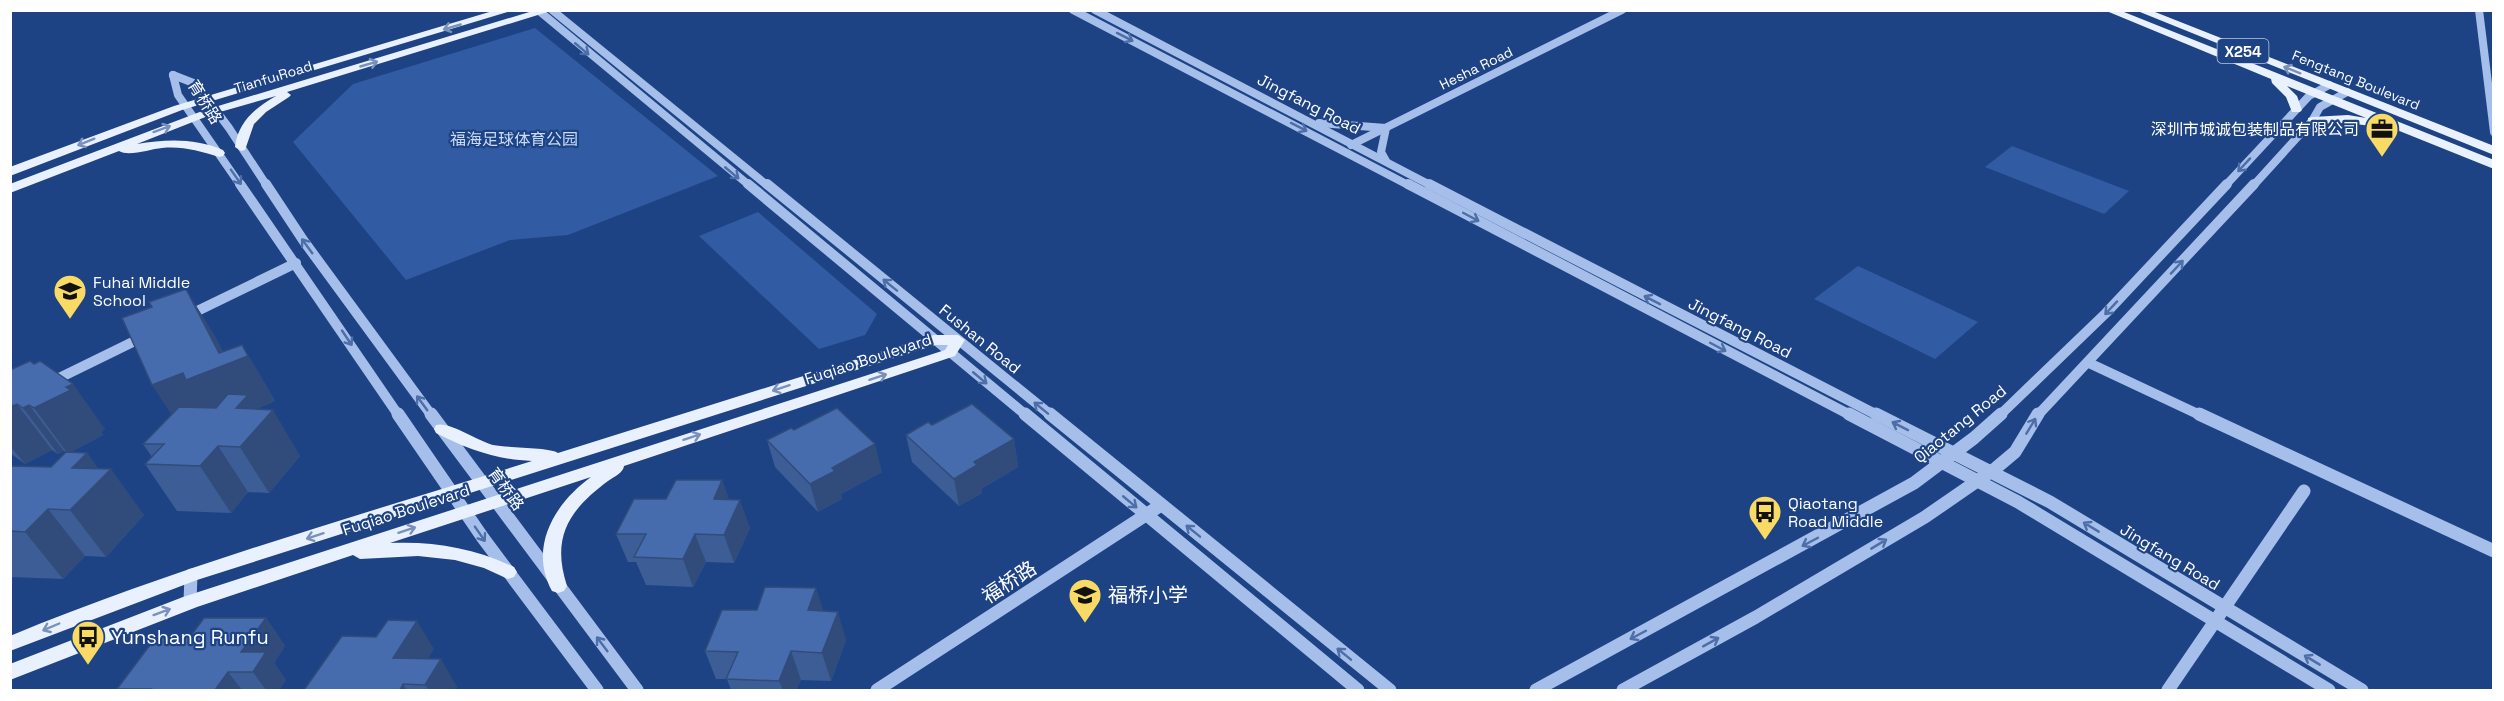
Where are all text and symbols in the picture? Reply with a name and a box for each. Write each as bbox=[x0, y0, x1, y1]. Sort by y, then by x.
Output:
one-way arrow bbox=[443, 22, 462, 33]
one-way arrow bbox=[1116, 32, 1134, 44]
road number: X254 bbox=[2218, 39, 2268, 63]
one-way arrow bbox=[574, 42, 590, 55]
street label: Hesha Road bbox=[1436, 42, 1516, 94]
street label: Fengtang Boulevard bbox=[2289, 46, 2423, 114]
street label: Tianfu Road bbox=[232, 57, 314, 97]
one-way arrow bbox=[359, 58, 378, 69]
one-way arrow bbox=[2283, 64, 2302, 75]
street label: Jingfang Road bbox=[1254, 69, 1364, 139]
street label: 育桥路 bbox=[183, 76, 227, 128]
office icon: 深圳市城诚包装制品有限公司 bbox=[2364, 111, 2400, 158]
place label: 深圳市城诚包装制品有限公司 bbox=[2151, 119, 2359, 140]
one-way arrow bbox=[153, 122, 171, 133]
one-way arrow bbox=[1289, 122, 1307, 133]
park label: 福海足球体育公园 bbox=[450, 129, 578, 150]
one-way arrow bbox=[77, 137, 96, 148]
one-way arrow bbox=[2237, 158, 2251, 173]
one-way arrow bbox=[724, 166, 739, 180]
one-way arrow bbox=[230, 168, 242, 185]
one-way arrow bbox=[1462, 212, 1480, 224]
one-way arrow bbox=[301, 238, 314, 254]
one-way arrow bbox=[2170, 260, 2184, 275]
place label: Fuhai Middle School bbox=[93, 272, 190, 311]
school or university icon: Fuhai Middle School bbox=[52, 273, 88, 320]
one-way arrow bbox=[882, 278, 898, 291]
street label: Jingfang Road bbox=[1685, 293, 1795, 363]
one-way arrow bbox=[1643, 294, 1661, 305]
street label: Fushan Road bbox=[935, 300, 1025, 378]
one-way arrow bbox=[2104, 300, 2118, 315]
one-way arrow bbox=[340, 329, 353, 346]
street label: Fuqiao Boulevard bbox=[802, 329, 934, 389]
one-way arrow bbox=[1709, 342, 1727, 353]
one-way arrow bbox=[868, 370, 887, 381]
one-way arrow bbox=[971, 371, 987, 384]
street label: Qiaotang Road bbox=[1909, 380, 2011, 468]
one-way arrow bbox=[772, 383, 791, 394]
one-way arrow bbox=[416, 396, 429, 412]
one-way arrow bbox=[1034, 401, 1050, 414]
one-way arrow bbox=[2026, 418, 2038, 435]
one-way arrow bbox=[1892, 420, 1910, 431]
one-way arrow bbox=[682, 431, 701, 442]
street label: 育桥路 bbox=[483, 463, 529, 515]
street label: Fuqiao Boulevard bbox=[340, 480, 472, 540]
place label: Qiaotang Road Middle bbox=[1788, 493, 1883, 532]
bus stop icon: Qiaotang Road Middle bbox=[1747, 494, 1783, 541]
one-way arrow bbox=[1122, 495, 1137, 509]
street label: Jingfang Road bbox=[2116, 519, 2224, 595]
one-way arrow bbox=[2083, 521, 2100, 533]
one-way arrow bbox=[397, 524, 416, 535]
one-way arrow bbox=[1185, 524, 1201, 537]
one-way arrow bbox=[474, 525, 486, 541]
one-way arrow bbox=[306, 531, 325, 542]
one-way arrow bbox=[1801, 537, 1819, 548]
one-way arrow bbox=[1870, 538, 1887, 550]
street label: 福桥路 bbox=[977, 555, 1041, 609]
school or university icon: 福桥小学 bbox=[1067, 577, 1103, 624]
place label: 福桥小学 bbox=[1108, 582, 1188, 608]
one-way arrow bbox=[153, 606, 171, 617]
bus stop icon: Yunshang Runfu bbox=[70, 619, 106, 666]
one-way arrow bbox=[43, 622, 61, 633]
place label: Yunshang Runfu bbox=[111, 624, 269, 650]
one-way arrow bbox=[1630, 629, 1647, 641]
one-way arrow bbox=[595, 636, 608, 652]
one-way arrow bbox=[1702, 636, 1719, 648]
one-way arrow bbox=[1336, 647, 1352, 660]
one-way arrow bbox=[2304, 654, 2321, 666]

